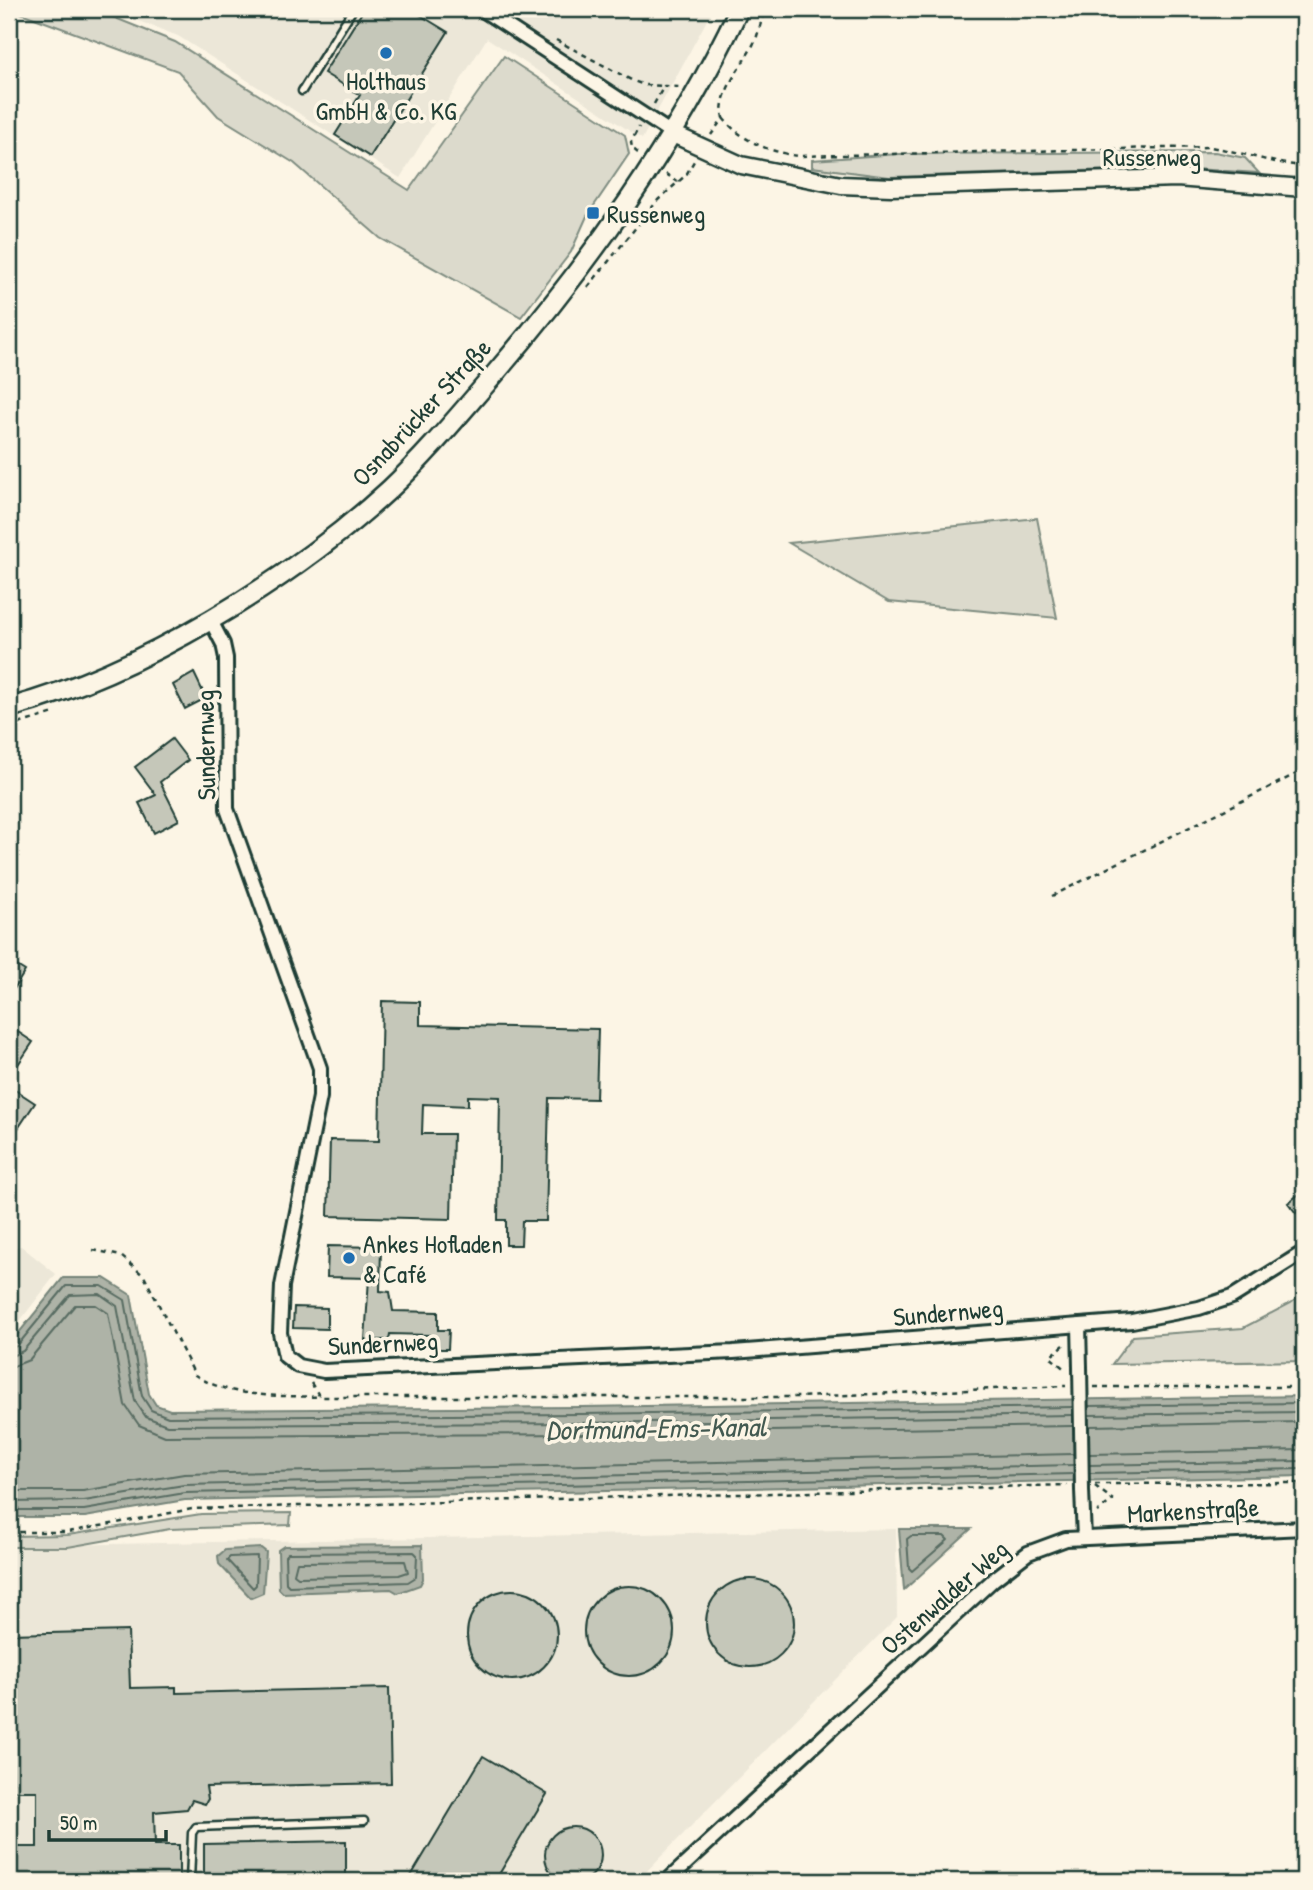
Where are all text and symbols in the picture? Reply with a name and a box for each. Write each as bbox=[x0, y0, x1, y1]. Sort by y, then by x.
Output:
marker: Holthaus GmbH & Co. KG bbox=[378, 45, 394, 61]
place label: Holthaus GmbH & Co. KG bbox=[315, 63, 457, 128]
street label: Russenweg bbox=[1103, 139, 1201, 174]
place label: Russenweg bbox=[607, 196, 705, 231]
marker: Russenweg bbox=[585, 205, 601, 221]
street label: Osnabrücker Straße bbox=[343, 331, 499, 493]
street label: Sundernweg bbox=[187, 690, 223, 800]
place label: Ankes Hofladen & Café bbox=[363, 1226, 503, 1291]
marker: Ankes Hofladen & Café bbox=[341, 1250, 357, 1266]
street label: Sundernweg bbox=[892, 1290, 1004, 1334]
street label: Sundernweg bbox=[327, 1323, 439, 1363]
water label: Dortmund-Ems-Kanal bbox=[546, 1407, 768, 1449]
street label: Markenstraße bbox=[1126, 1489, 1260, 1531]
street label: Ostenwalder Weg bbox=[872, 1532, 1016, 1662]
scale bar bbox=[49, 1799, 166, 1843]
text: 50 m bbox=[60, 1808, 97, 1837]

